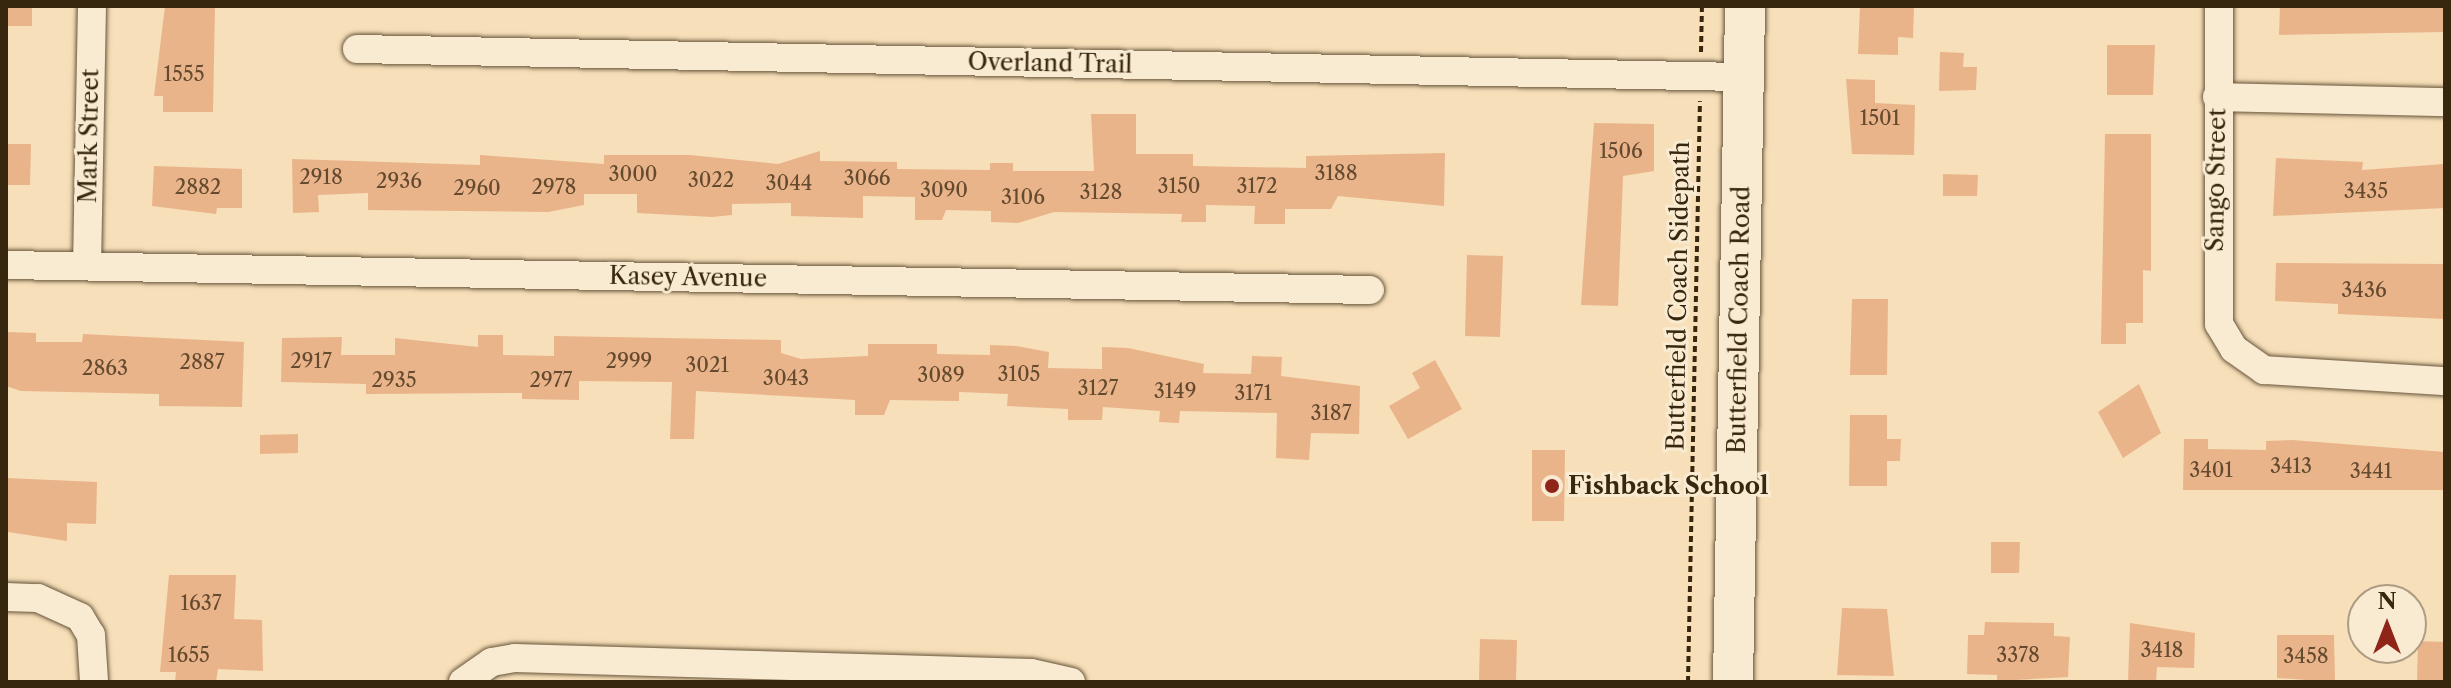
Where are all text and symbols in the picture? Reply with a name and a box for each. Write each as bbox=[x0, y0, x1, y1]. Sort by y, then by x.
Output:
street label: Overland Trail bbox=[967, 47, 1133, 79]
house number: 1555 bbox=[164, 62, 204, 86]
street label: Mark Street bbox=[73, 68, 105, 204]
house number: 1501 bbox=[1860, 106, 1900, 130]
street label: Sango Street bbox=[2200, 108, 2232, 252]
house number: 1506 bbox=[1599, 139, 1643, 163]
street label: Butterfield Coach Sidepath bbox=[1661, 141, 1695, 451]
house number: 3188 bbox=[1314, 161, 1358, 185]
house number: 3000 bbox=[608, 162, 658, 186]
house number: 2918 bbox=[299, 165, 343, 189]
house number: 3066 bbox=[843, 166, 891, 190]
house number: 3022 bbox=[688, 168, 734, 192]
house number: 2936 bbox=[376, 169, 422, 193]
house number: 3044 bbox=[766, 171, 812, 195]
house number: 3150 bbox=[1158, 174, 1200, 198]
house number: 3172 bbox=[1237, 174, 1277, 198]
house number: 2882 bbox=[175, 175, 221, 199]
house number: 2978 bbox=[532, 175, 576, 199]
house number: 2960 bbox=[453, 176, 501, 200]
house number: 3090 bbox=[920, 178, 968, 202]
house number: 3435 bbox=[2344, 179, 2388, 203]
house number: 3128 bbox=[1080, 180, 1122, 204]
house number: 3106 bbox=[1001, 185, 1045, 209]
street label: Butterfield Coach Road bbox=[1722, 186, 1756, 454]
street label: Kasey Avenue bbox=[608, 261, 768, 293]
house number: 3436 bbox=[2341, 278, 2387, 302]
house number: 2917 bbox=[290, 349, 332, 373]
house number: 2999 bbox=[606, 349, 652, 373]
house number: 2887 bbox=[179, 350, 225, 374]
house number: 3021 bbox=[685, 353, 729, 377]
house number: 2863 bbox=[82, 356, 128, 380]
house number: 3105 bbox=[998, 362, 1040, 386]
house number: 3089 bbox=[917, 363, 965, 387]
house number: 3043 bbox=[763, 366, 809, 390]
house number: 2935 bbox=[371, 368, 417, 392]
house number: 2977 bbox=[530, 368, 572, 392]
house number: 3127 bbox=[1078, 376, 1118, 400]
house number: 3149 bbox=[1154, 379, 1196, 403]
house number: 3171 bbox=[1234, 381, 1272, 405]
house number: 3187 bbox=[1310, 401, 1352, 425]
house number: 3413 bbox=[2270, 454, 2312, 478]
house number: 3401 bbox=[2189, 458, 2233, 482]
house number: 3441 bbox=[2350, 459, 2392, 483]
place label: Fishback School bbox=[1568, 472, 1769, 500]
marker: Fishback School bbox=[1543, 477, 1561, 495]
north arrow bbox=[2347, 584, 2427, 664]
text: N bbox=[2377, 588, 2397, 615]
house number: 1637 bbox=[181, 591, 221, 615]
house number: 3418 bbox=[2141, 638, 2183, 662]
house number: 1655 bbox=[168, 643, 210, 667]
house number: 3378 bbox=[1996, 643, 2040, 667]
house number: 3458 bbox=[2283, 644, 2329, 668]

